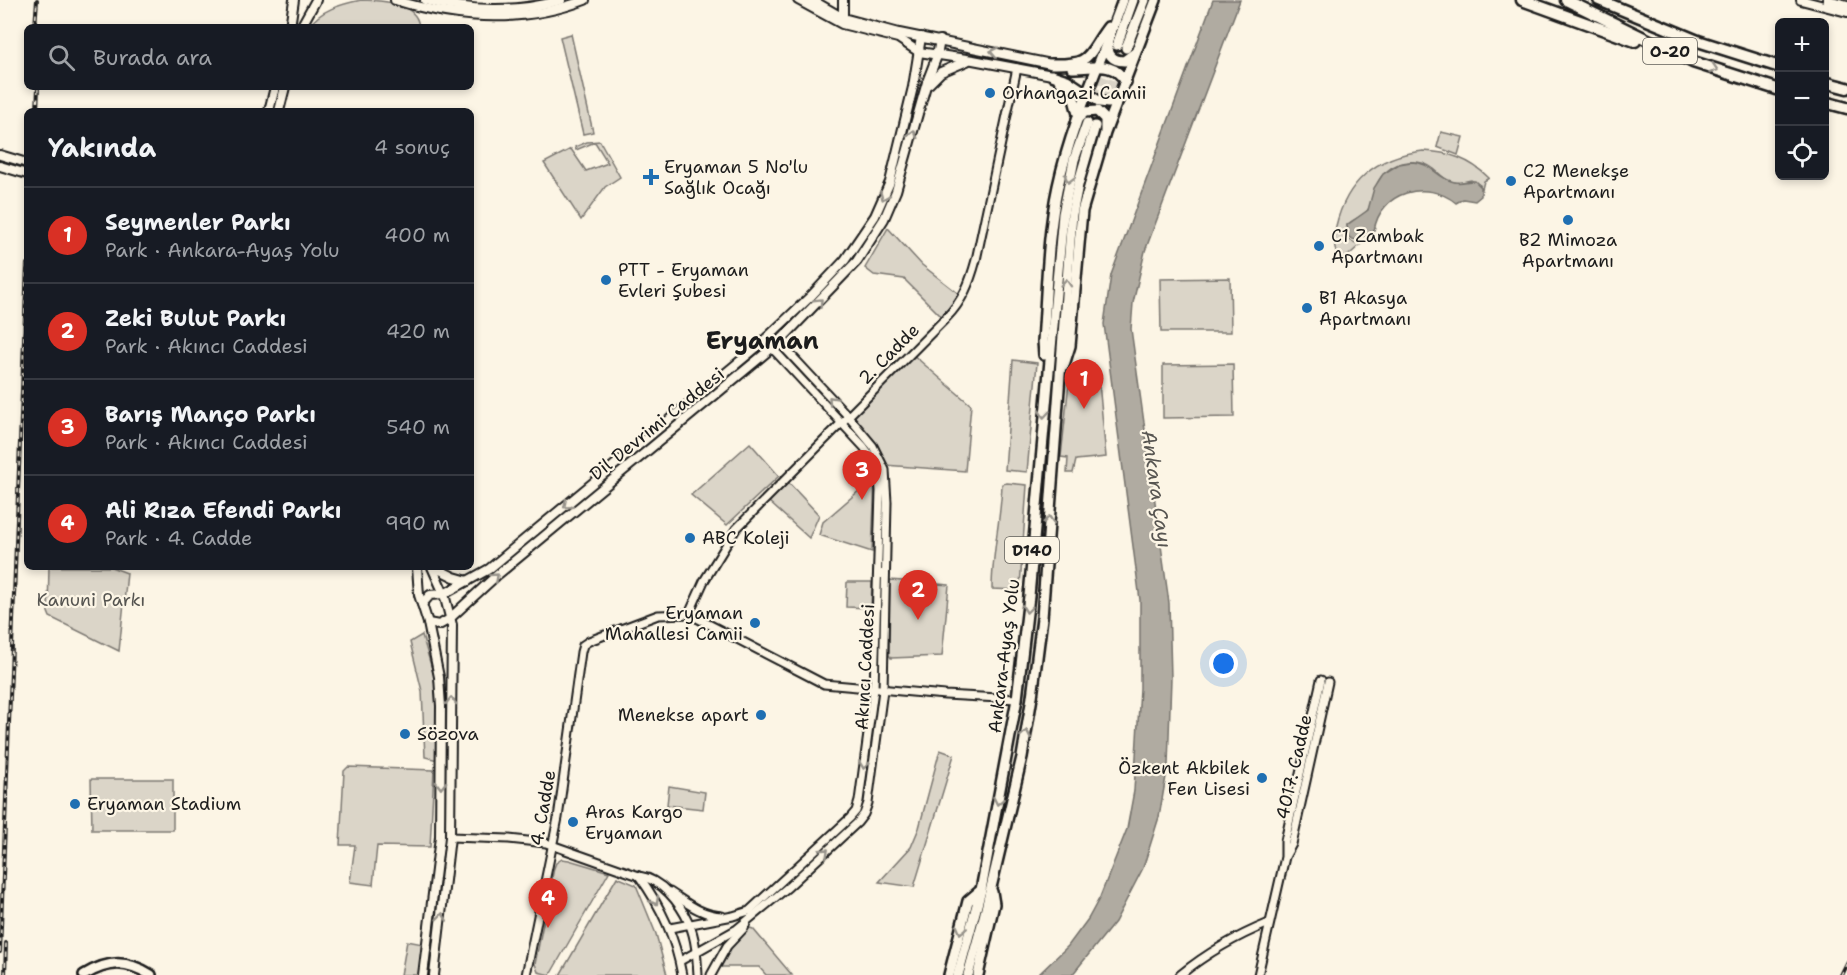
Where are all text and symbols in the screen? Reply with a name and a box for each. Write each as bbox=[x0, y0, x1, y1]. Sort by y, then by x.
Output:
map controls bbox=[1775, 18, 1829, 180]
button: + bbox=[1775, 18, 1829, 72]
search box bbox=[24, 24, 474, 90]
road number: O-20 bbox=[1643, 38, 1697, 64]
icon: search bbox=[45, 41, 78, 74]
text: Burada ara bbox=[93, 43, 212, 72]
one-way arrow bbox=[989, 46, 999, 59]
one-way arrow bbox=[1708, 61, 1719, 74]
button: − bbox=[1775, 72, 1829, 126]
place label: Orhangazi Camii bbox=[1002, 81, 1147, 105]
marker: Orhangazi Camii bbox=[983, 86, 997, 100]
button: locate bbox=[1775, 126, 1829, 180]
one-way arrow bbox=[905, 129, 918, 139]
text: Yakında bbox=[48, 130, 156, 165]
text: 4 sonuç bbox=[374, 134, 450, 160]
place label: Eryaman 5 No'lu Sağlık Ocağı bbox=[664, 155, 808, 200]
place label: C2 Menekşe Apartmanı bbox=[1523, 159, 1629, 204]
marker: Eryaman 5 No'lu Sağlık Ocağı bbox=[642, 168, 660, 186]
one-way arrow bbox=[1064, 174, 1077, 184]
marker: C2 Menekşe Apartmanı bbox=[1504, 174, 1518, 188]
one-way arrow bbox=[879, 190, 891, 201]
text: Seymenler Parkı bbox=[105, 208, 291, 237]
marker: B2 Mimoza Apartmanı bbox=[1561, 213, 1575, 227]
text: 1 bbox=[63, 222, 72, 248]
text: 400 m bbox=[384, 222, 450, 248]
place label: C1 Zambak Apartmanı bbox=[1331, 224, 1424, 269]
place label: B2 Mimoza Apartmanı bbox=[1519, 228, 1617, 273]
text: Park · Ankara-Ayaş Yolu bbox=[105, 237, 340, 263]
marker: C1 Zambak Apartmanı bbox=[1312, 239, 1326, 253]
place label: PTT - Eryaman Evleri Şubesi bbox=[618, 258, 749, 303]
marker: PTT - Eryaman Evleri Şubesi bbox=[599, 273, 613, 287]
one-way arrow bbox=[1059, 279, 1072, 288]
place label: B1 Akasya Apartmanı bbox=[1319, 286, 1411, 331]
one-way arrow bbox=[812, 298, 823, 309]
marker: B1 Akasya Apartmanı bbox=[1300, 301, 1314, 315]
text: Zeki Bulut Parkı bbox=[105, 304, 286, 333]
text: 2 bbox=[61, 318, 75, 344]
text: 420 m bbox=[386, 318, 450, 344]
street label: 2. Cadde bbox=[853, 318, 925, 390]
district label: Eryaman bbox=[705, 325, 819, 357]
text: Park · Akıncı Caddesi bbox=[105, 333, 308, 359]
pin: 1 bbox=[1064, 360, 1104, 409]
street label: Dil Devrimi Caddesi bbox=[585, 362, 729, 486]
one-way arrow bbox=[829, 396, 840, 407]
text: Barış Manço Parkı bbox=[105, 400, 316, 429]
one-way arrow bbox=[1038, 410, 1051, 419]
text: 3 bbox=[61, 414, 75, 440]
text: 540 m bbox=[386, 414, 450, 440]
water label: Ankara Çayı bbox=[1136, 428, 1178, 550]
text: Park · Akıncı Caddesi bbox=[105, 429, 308, 455]
pin: 3 bbox=[842, 450, 882, 500]
text: Ali Rıza Efendi Parkı bbox=[105, 496, 342, 525]
one-way arrow bbox=[563, 498, 574, 509]
text: 4 bbox=[61, 510, 75, 536]
text: 990 m bbox=[385, 510, 450, 536]
one-way arrow bbox=[1042, 515, 1055, 524]
text: Park · 4. Cadde bbox=[105, 525, 252, 551]
place label: ABC Koleji bbox=[702, 526, 790, 550]
marker: ABC Koleji bbox=[683, 531, 697, 545]
road number: D140 bbox=[1005, 537, 1059, 563]
pin: 2 bbox=[898, 570, 938, 620]
one-way arrow bbox=[488, 573, 499, 584]
street label: Ankara-Ayaş Yolu bbox=[983, 578, 1025, 734]
park label: Kanuni Parkı bbox=[37, 588, 145, 612]
place label: Eryaman Mahallesi Camii bbox=[605, 601, 743, 646]
street label: Akıncı Caddesi bbox=[850, 603, 880, 731]
one-way arrow bbox=[1022, 604, 1034, 613]
marker: Eryaman Mahallesi Camii bbox=[748, 616, 762, 630]
your location bbox=[1209, 649, 1238, 678]
one-way arrow bbox=[445, 697, 457, 706]
place label: Menekse apart bbox=[618, 703, 749, 727]
marker: Menekse apart bbox=[754, 708, 768, 722]
street label: 4017. Cadde bbox=[1270, 712, 1318, 822]
place label: Sözova bbox=[417, 722, 479, 746]
marker: Sözova bbox=[398, 727, 412, 741]
one-way arrow bbox=[1019, 730, 1031, 739]
place label: Özkent Akbilek Fen Lisesi bbox=[1118, 756, 1250, 801]
one-way arrow bbox=[858, 760, 871, 769]
street label: 4. Cadde bbox=[525, 768, 561, 848]
marker: Özkent Akbilek Fen Lisesi bbox=[1255, 771, 1269, 785]
one-way arrow bbox=[435, 781, 447, 790]
place label: Eryaman Stadium bbox=[87, 792, 241, 816]
one-way arrow bbox=[992, 796, 1005, 806]
marker: Eryaman Stadium bbox=[68, 797, 82, 811]
place label: Aras Kargo Eryaman bbox=[585, 800, 683, 845]
marker: Aras Kargo Eryaman bbox=[566, 815, 580, 829]
one-way arrow bbox=[819, 848, 829, 859]
pin: 4 bbox=[528, 878, 568, 928]
one-way arrow bbox=[648, 895, 660, 905]
one-way arrow bbox=[435, 912, 447, 922]
one-way arrow bbox=[955, 925, 968, 935]

